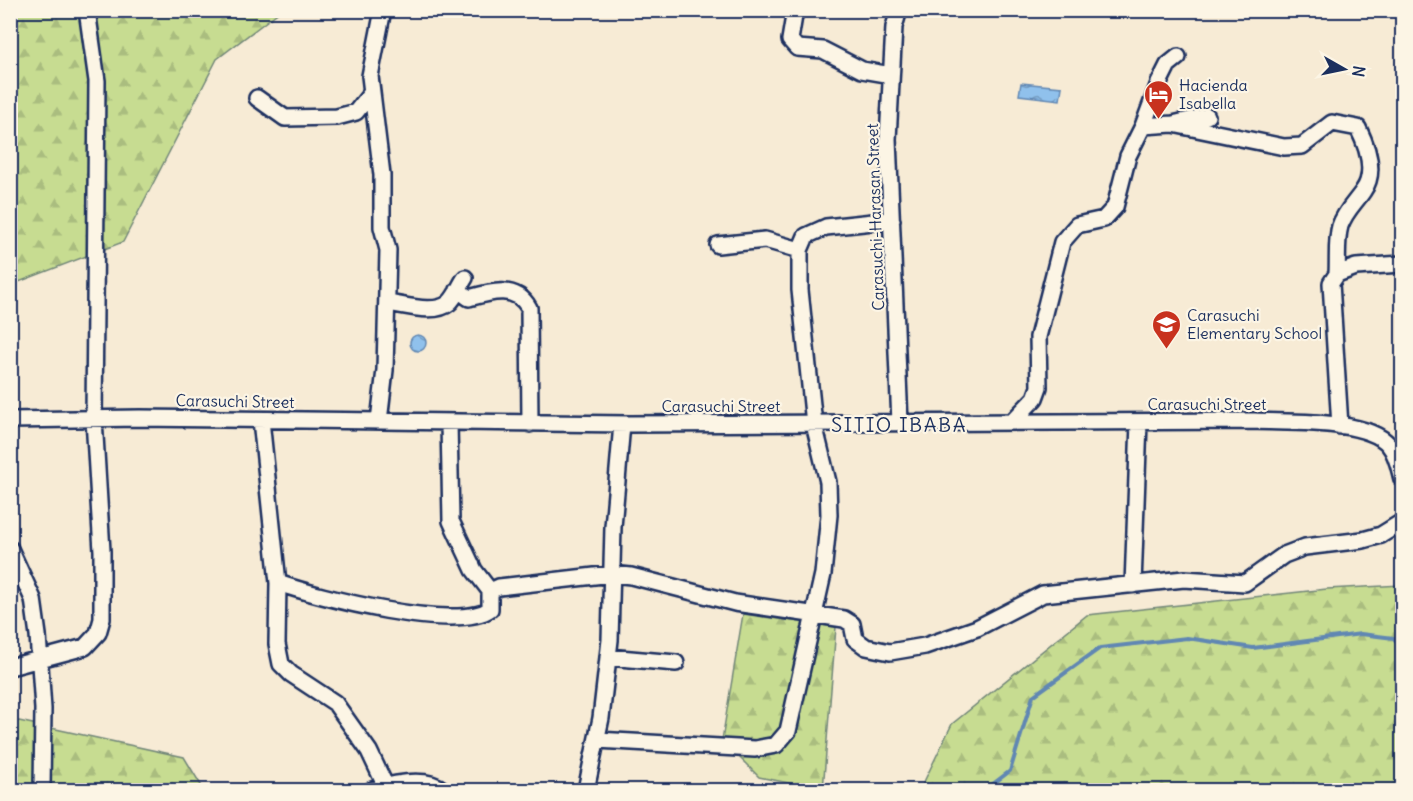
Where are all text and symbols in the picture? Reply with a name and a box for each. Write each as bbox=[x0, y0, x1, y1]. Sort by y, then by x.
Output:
north arrow bbox=[1314, 39, 1374, 99]
text: N bbox=[1348, 64, 1370, 78]
place label: Hacienda Isabella bbox=[1179, 75, 1248, 113]
hotel icon: Hacienda Isabella bbox=[1142, 78, 1174, 120]
street label: Carasuchi-Harasan Street bbox=[862, 122, 888, 311]
place label: Carasuchi Elementary School bbox=[1187, 305, 1322, 343]
school or university icon: Carasuchi Elementary School bbox=[1150, 308, 1182, 350]
street label: Carasuchi Street bbox=[175, 390, 295, 412]
street label: Carasuchi Street bbox=[1147, 394, 1267, 414]
street label: Carasuchi Street bbox=[661, 396, 781, 416]
district label: SITIO IBABA bbox=[831, 412, 967, 437]

